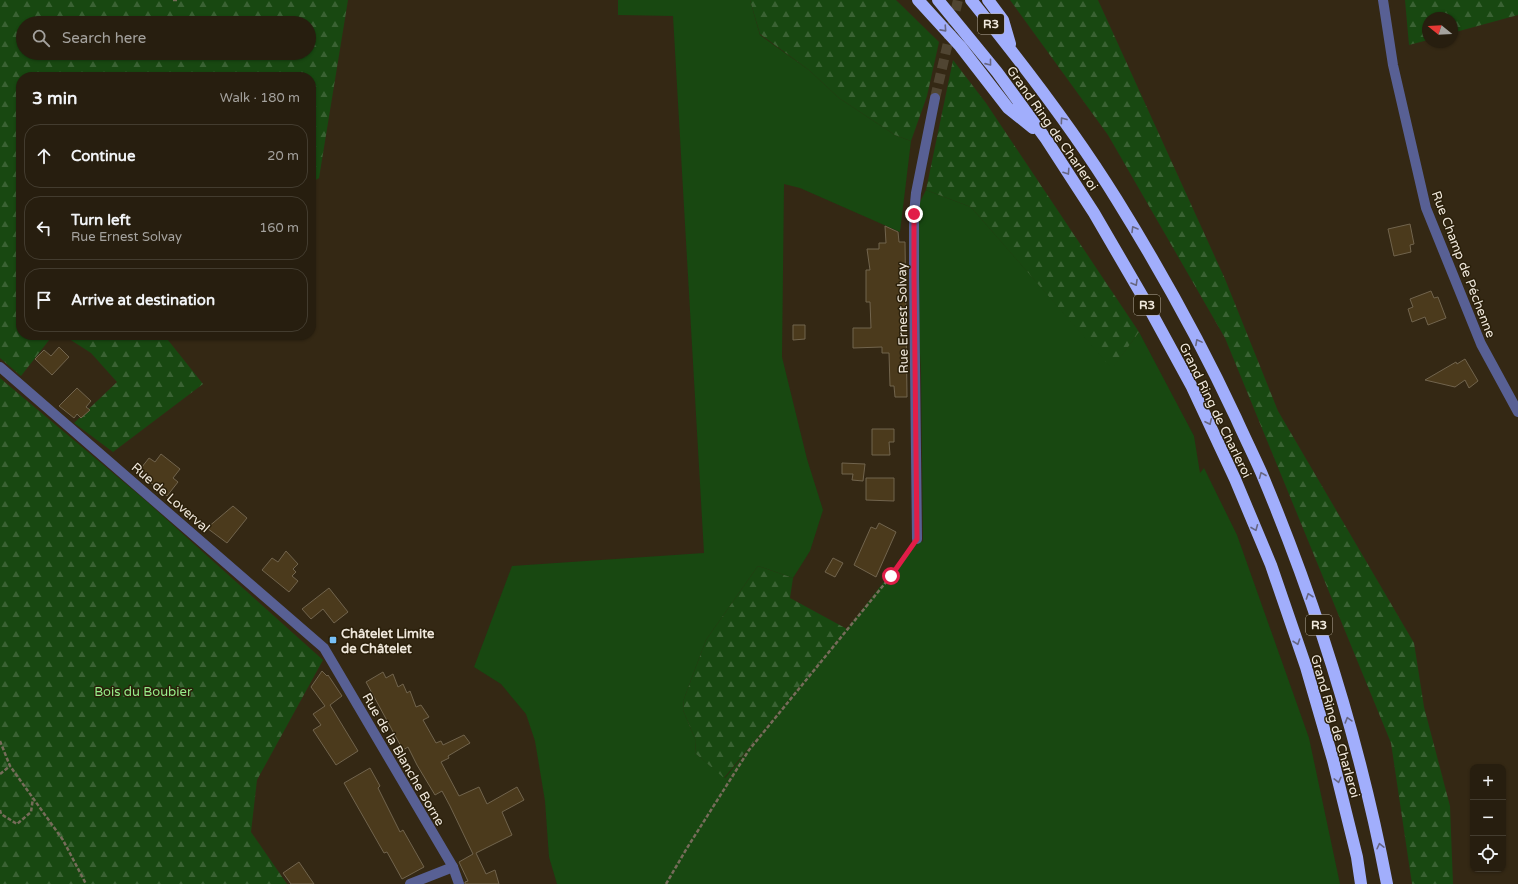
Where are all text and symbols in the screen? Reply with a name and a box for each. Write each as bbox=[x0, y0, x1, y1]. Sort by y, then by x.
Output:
north arrow bbox=[1422, 12, 1458, 48]
road number: R3 bbox=[978, 14, 1004, 34]
search box bbox=[16, 16, 316, 60]
one-way arrow bbox=[940, 24, 947, 32]
icon: search bbox=[30, 27, 52, 49]
text: Search here bbox=[62, 29, 146, 47]
one-way arrow bbox=[984, 58, 991, 65]
street label: Grand Ring de Charleroi bbox=[1003, 63, 1101, 194]
text: 3 min bbox=[32, 88, 77, 109]
text: Walk · 180 m bbox=[220, 90, 300, 106]
one-way arrow bbox=[1060, 117, 1068, 124]
icon: ahead bbox=[33, 145, 55, 167]
text: Continue bbox=[71, 147, 135, 165]
text: 20 m bbox=[267, 148, 299, 164]
one-way arrow bbox=[1062, 167, 1069, 174]
street label: Rue Champ de Péchenne bbox=[1428, 189, 1498, 340]
route end bbox=[905, 205, 923, 223]
text: Turn left bbox=[71, 211, 131, 229]
icon: left bbox=[33, 217, 55, 239]
text: 160 m bbox=[259, 220, 299, 236]
one-way arrow bbox=[1132, 226, 1139, 233]
text: Rue Ernest Solvay bbox=[71, 229, 182, 245]
street label: Rue Ernest Solvay bbox=[894, 262, 912, 374]
one-way arrow bbox=[1130, 279, 1137, 286]
icon: arrive bbox=[33, 289, 55, 311]
text: Arrive at destination bbox=[71, 291, 215, 309]
road number: R3 bbox=[1134, 295, 1160, 315]
one-way arrow bbox=[1195, 339, 1203, 346]
street label: Grand Ring de Charleroi bbox=[1175, 340, 1255, 481]
one-way arrow bbox=[1204, 418, 1212, 425]
street label: Rue de Loverval bbox=[128, 459, 213, 536]
one-way arrow bbox=[1259, 471, 1267, 479]
one-way arrow bbox=[1250, 523, 1258, 531]
route start bbox=[882, 567, 900, 585]
one-way arrow bbox=[1305, 593, 1313, 600]
road number: R3 bbox=[1306, 615, 1332, 635]
place label: Châtelet Limite de Châtelet bbox=[341, 626, 435, 657]
marker: Châtelet Limite de Châtelet bbox=[328, 635, 338, 645]
one-way arrow bbox=[1292, 638, 1301, 645]
street label: Grand Ring de Charleroi bbox=[1307, 653, 1363, 800]
park label: Bois du Boubier bbox=[94, 684, 192, 700]
street label: Rue de la Blanche Borne bbox=[358, 690, 448, 829]
one-way arrow bbox=[1345, 716, 1353, 723]
map controls bbox=[1470, 764, 1506, 872]
button: + bbox=[1470, 764, 1506, 800]
one-way arrow bbox=[1333, 776, 1342, 783]
button: − bbox=[1470, 800, 1506, 836]
button: locate bbox=[1470, 836, 1506, 872]
one-way arrow bbox=[1376, 843, 1384, 849]

